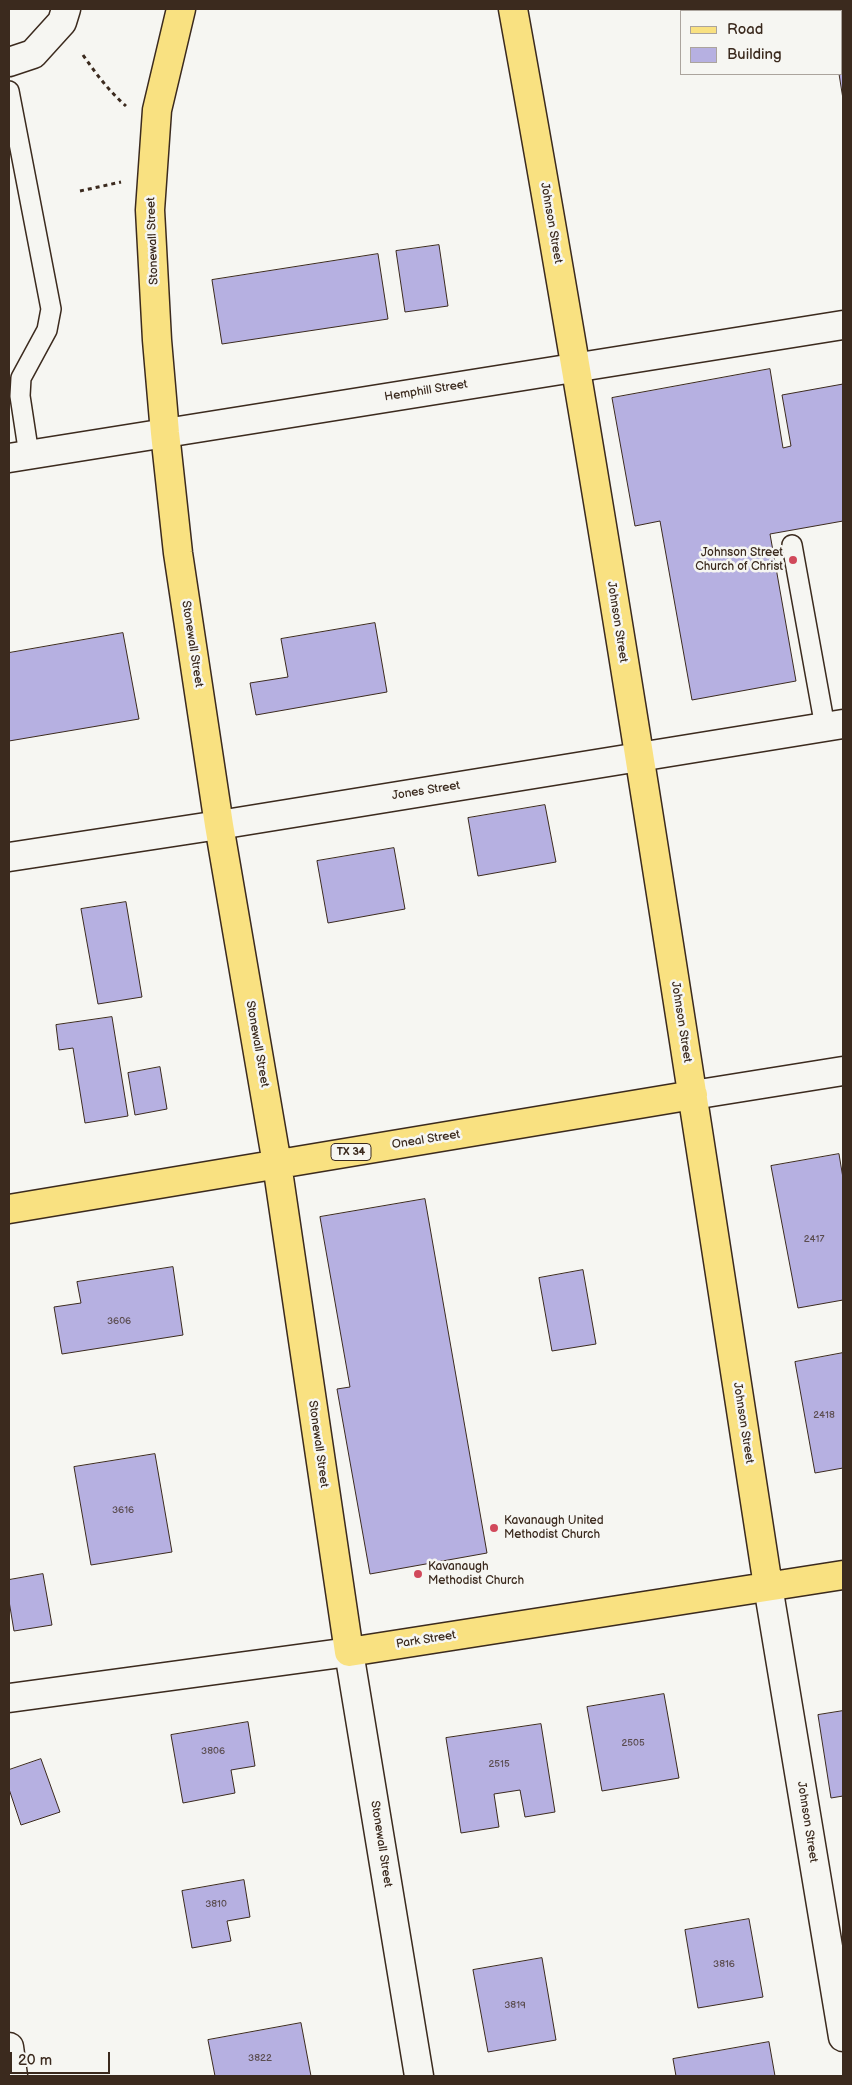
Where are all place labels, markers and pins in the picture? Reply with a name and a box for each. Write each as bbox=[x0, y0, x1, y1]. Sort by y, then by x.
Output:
place label: Johnson Street Church of Christ bbox=[695, 546, 783, 574]
marker: Johnson Street Church of Christ bbox=[787, 554, 799, 566]
place label: Kavanaugh United Methodist Church bbox=[504, 1514, 604, 1542]
marker: Kavanaugh United Methodist Church bbox=[488, 1522, 500, 1534]
place label: Kavanaugh Methodist Church bbox=[428, 1560, 524, 1588]
marker: Kavanaugh Methodist Church bbox=[412, 1568, 424, 1580]

